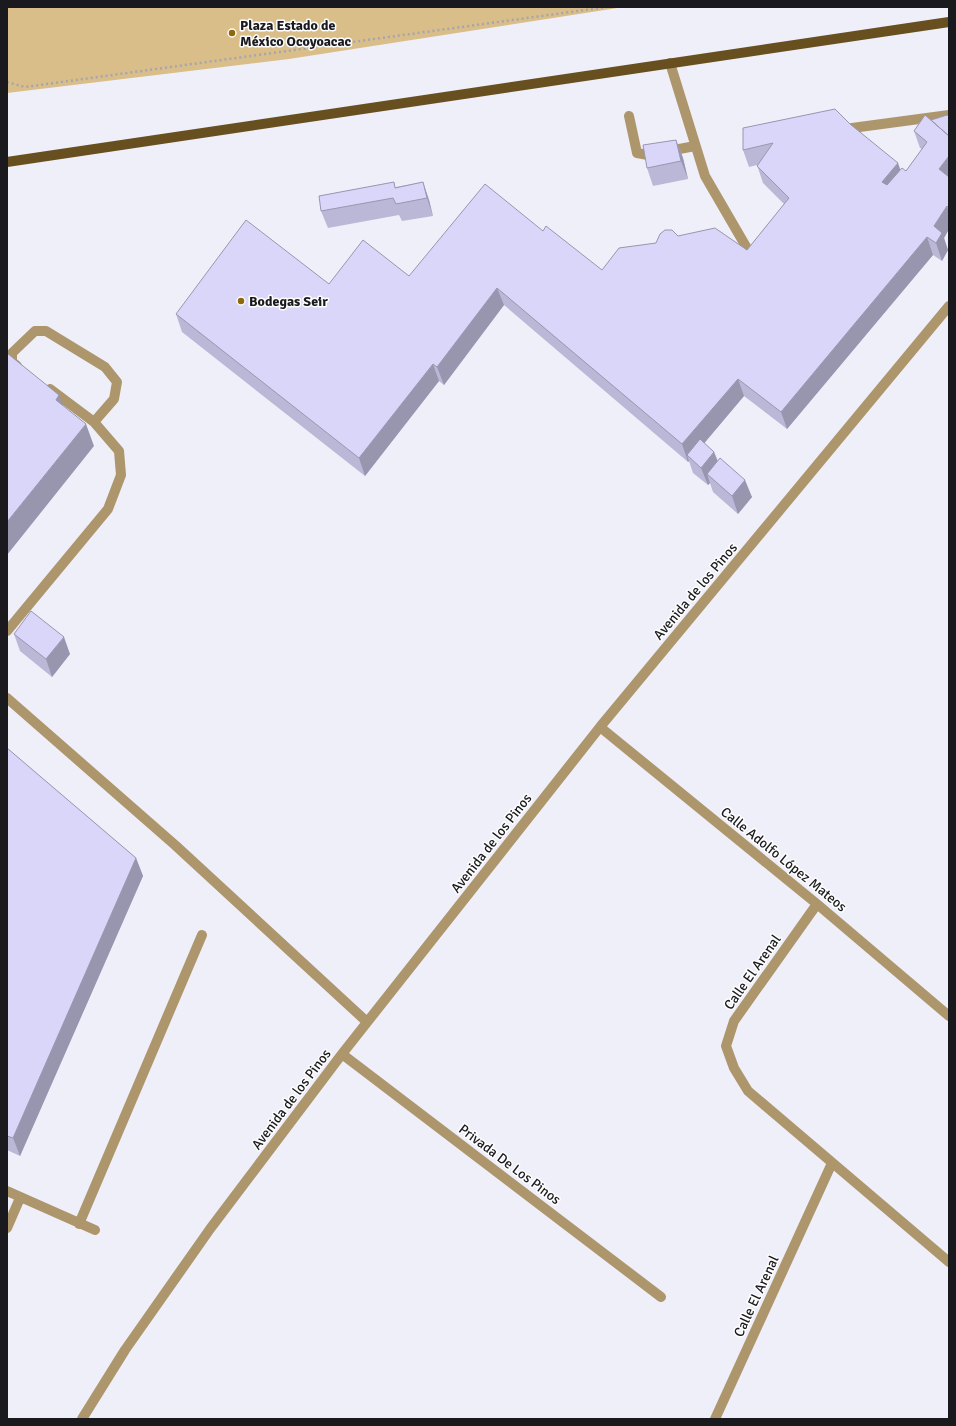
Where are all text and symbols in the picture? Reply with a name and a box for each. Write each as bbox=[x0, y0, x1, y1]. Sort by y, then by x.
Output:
place label: Plaza Estado de México Ocoyoacac bbox=[240, 17, 352, 50]
marker: Plaza Estado de México Ocoyoacac bbox=[227, 28, 237, 38]
place label: Bodegas Seir bbox=[249, 293, 328, 310]
marker: Bodegas Seir bbox=[236, 296, 246, 306]
street label: Avenida de los Pinos bbox=[650, 539, 741, 643]
street label: Avenida de los Pinos bbox=[447, 790, 535, 896]
street label: Calle Adolfo López Mateos bbox=[717, 803, 850, 915]
street label: Calle El Arenal bbox=[720, 931, 785, 1013]
street label: Avenida de los Pinos bbox=[248, 1046, 335, 1153]
street label: Privada De Los Pinos bbox=[455, 1121, 564, 1208]
street label: Calle El Arenal bbox=[730, 1253, 783, 1340]

